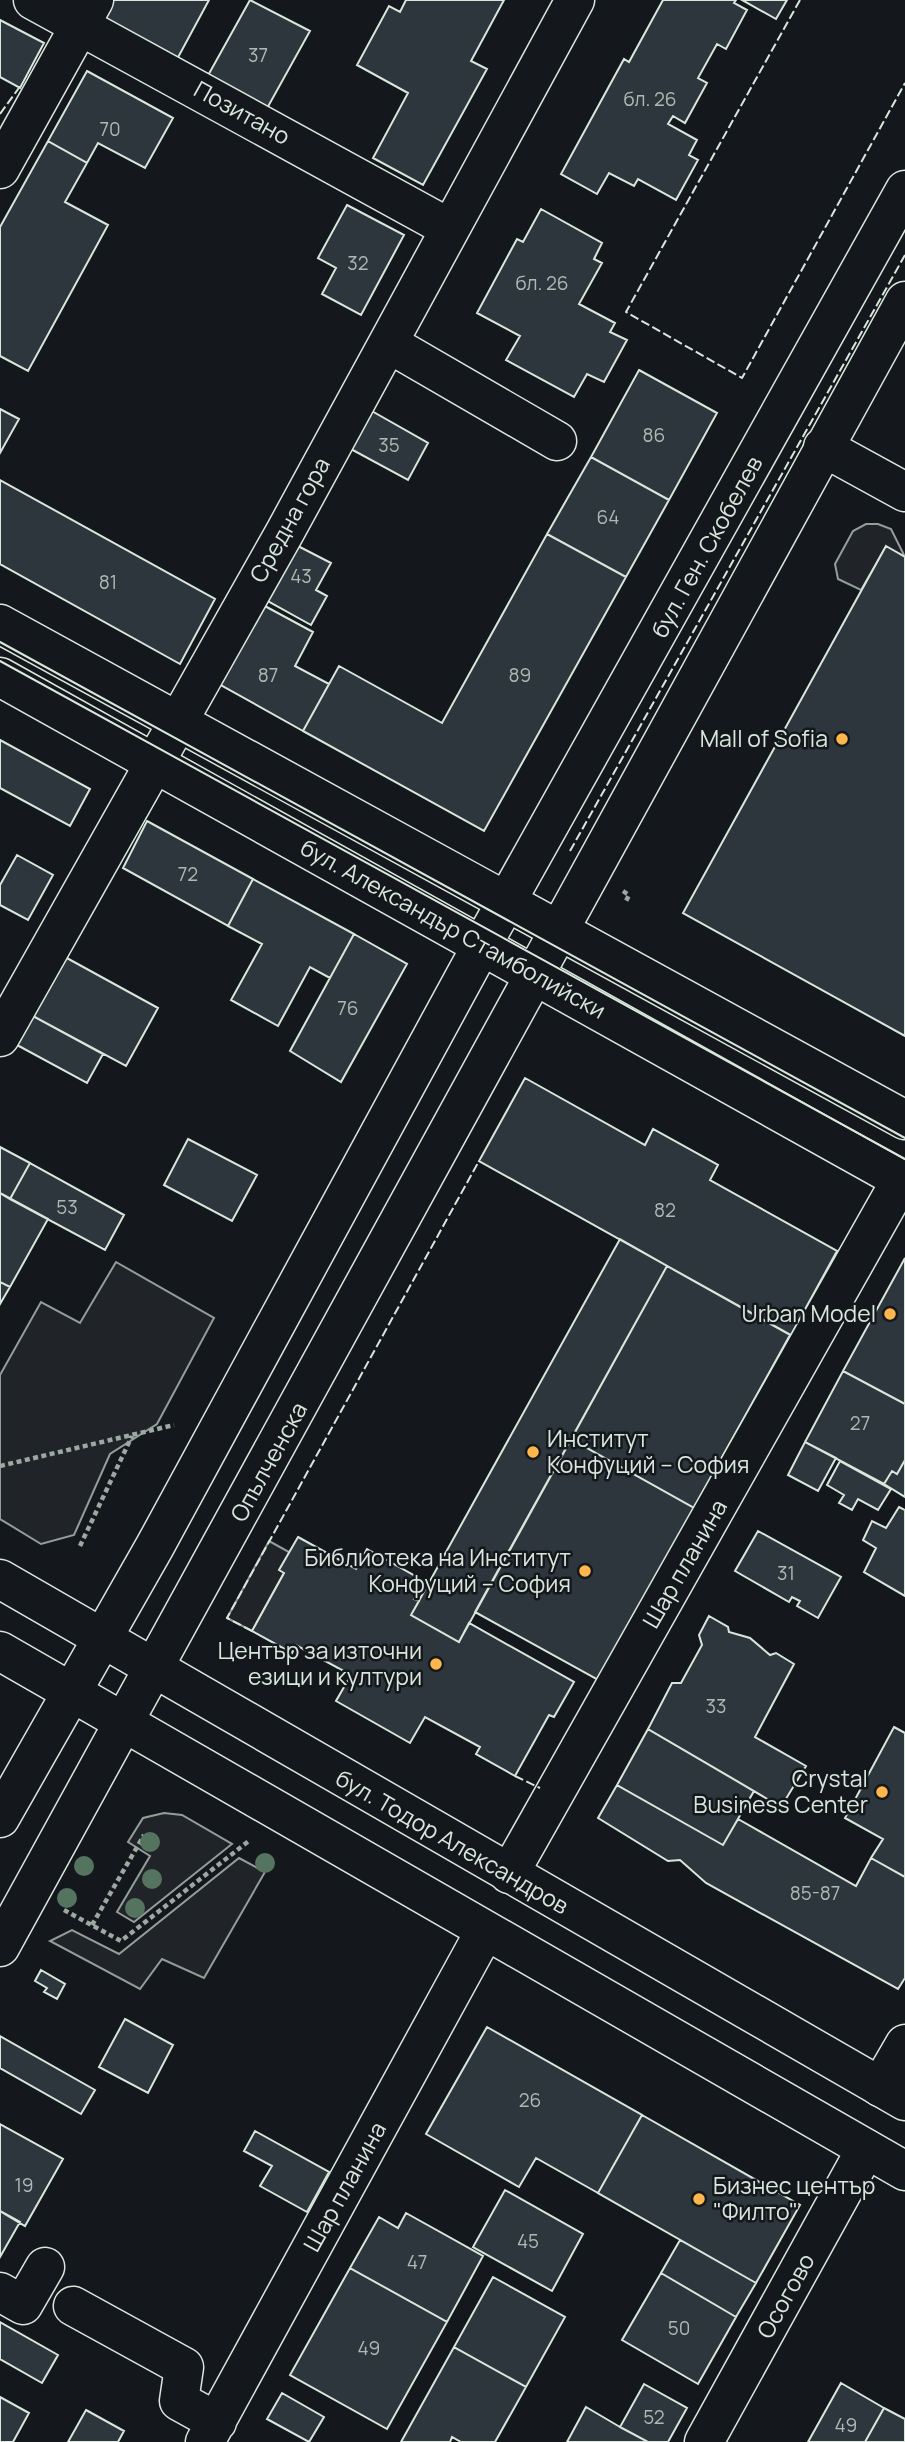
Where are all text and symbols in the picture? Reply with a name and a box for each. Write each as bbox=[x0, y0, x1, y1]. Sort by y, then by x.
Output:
house number: 37 bbox=[248, 42, 268, 68]
street label: Позитано bbox=[189, 73, 296, 152]
house number: бл. 26 bbox=[623, 86, 677, 112]
house number: 70 bbox=[99, 116, 121, 142]
house number: 32 bbox=[347, 250, 369, 276]
house number: бл. 26 bbox=[515, 270, 569, 296]
house number: 86 bbox=[643, 422, 665, 448]
house number: 35 bbox=[378, 432, 400, 458]
street label: бул. Ген. Скобелев bbox=[643, 450, 769, 643]
street label: Средна гора bbox=[242, 451, 337, 588]
house number: 64 bbox=[597, 504, 620, 530]
house number: 43 bbox=[290, 563, 312, 589]
house number: 81 bbox=[99, 569, 117, 595]
house number: 87 bbox=[258, 662, 278, 688]
house number: 89 bbox=[509, 662, 531, 688]
place label: Mall of Sofia bbox=[700, 722, 828, 754]
marker: Mall of Sofia bbox=[834, 731, 850, 747]
street label: бул. Александър Стамболийски bbox=[295, 831, 612, 1026]
house number: 72 bbox=[178, 861, 198, 887]
house number: 76 bbox=[337, 995, 359, 1021]
house number: 53 bbox=[56, 1194, 78, 1220]
house number: 82 bbox=[654, 1197, 676, 1223]
place label: Urban Model bbox=[742, 1297, 876, 1329]
marker: Urban Model bbox=[882, 1306, 898, 1322]
street label: Опълченска bbox=[222, 1396, 314, 1527]
house number: 27 bbox=[850, 1410, 870, 1436]
place label: Институт Конфуций – София bbox=[547, 1422, 750, 1480]
marker: Институт Конфуций – София bbox=[525, 1444, 541, 1460]
street label: Шар планина bbox=[634, 1493, 734, 1634]
place label: Библиотека на Институт Конфуций – София bbox=[304, 1541, 571, 1599]
house number: 31 bbox=[777, 1560, 795, 1586]
marker: Библиотека на Институт Конфуций – София bbox=[577, 1563, 593, 1579]
place label: Център за източни езици и култури bbox=[218, 1634, 422, 1692]
marker: Център за източни езици и култури bbox=[428, 1656, 444, 1672]
house number: 33 bbox=[705, 1693, 727, 1719]
street label: бул. Тодор Александров bbox=[330, 1761, 575, 1921]
place label: Crystal Business Center bbox=[693, 1762, 868, 1820]
marker: Crystal Business Center bbox=[874, 1784, 890, 1800]
house number: 85-87 bbox=[790, 1880, 840, 1906]
house number: 26 bbox=[519, 2087, 541, 2113]
street label: Шар планина bbox=[295, 2116, 393, 2257]
place label: Бизнес център "Филто" bbox=[713, 2169, 875, 2227]
house number: 19 bbox=[14, 2172, 34, 2198]
marker: Бизнес център "Филто" bbox=[691, 2191, 707, 2207]
house number: 45 bbox=[517, 2228, 539, 2254]
street label: Осогово bbox=[749, 2247, 822, 2344]
house number: 47 bbox=[407, 2249, 427, 2275]
house number: 50 bbox=[668, 2315, 690, 2341]
house number: 49 bbox=[358, 2335, 380, 2361]
house number: 52 bbox=[643, 2404, 665, 2430]
house number: 49 bbox=[835, 2412, 857, 2438]

